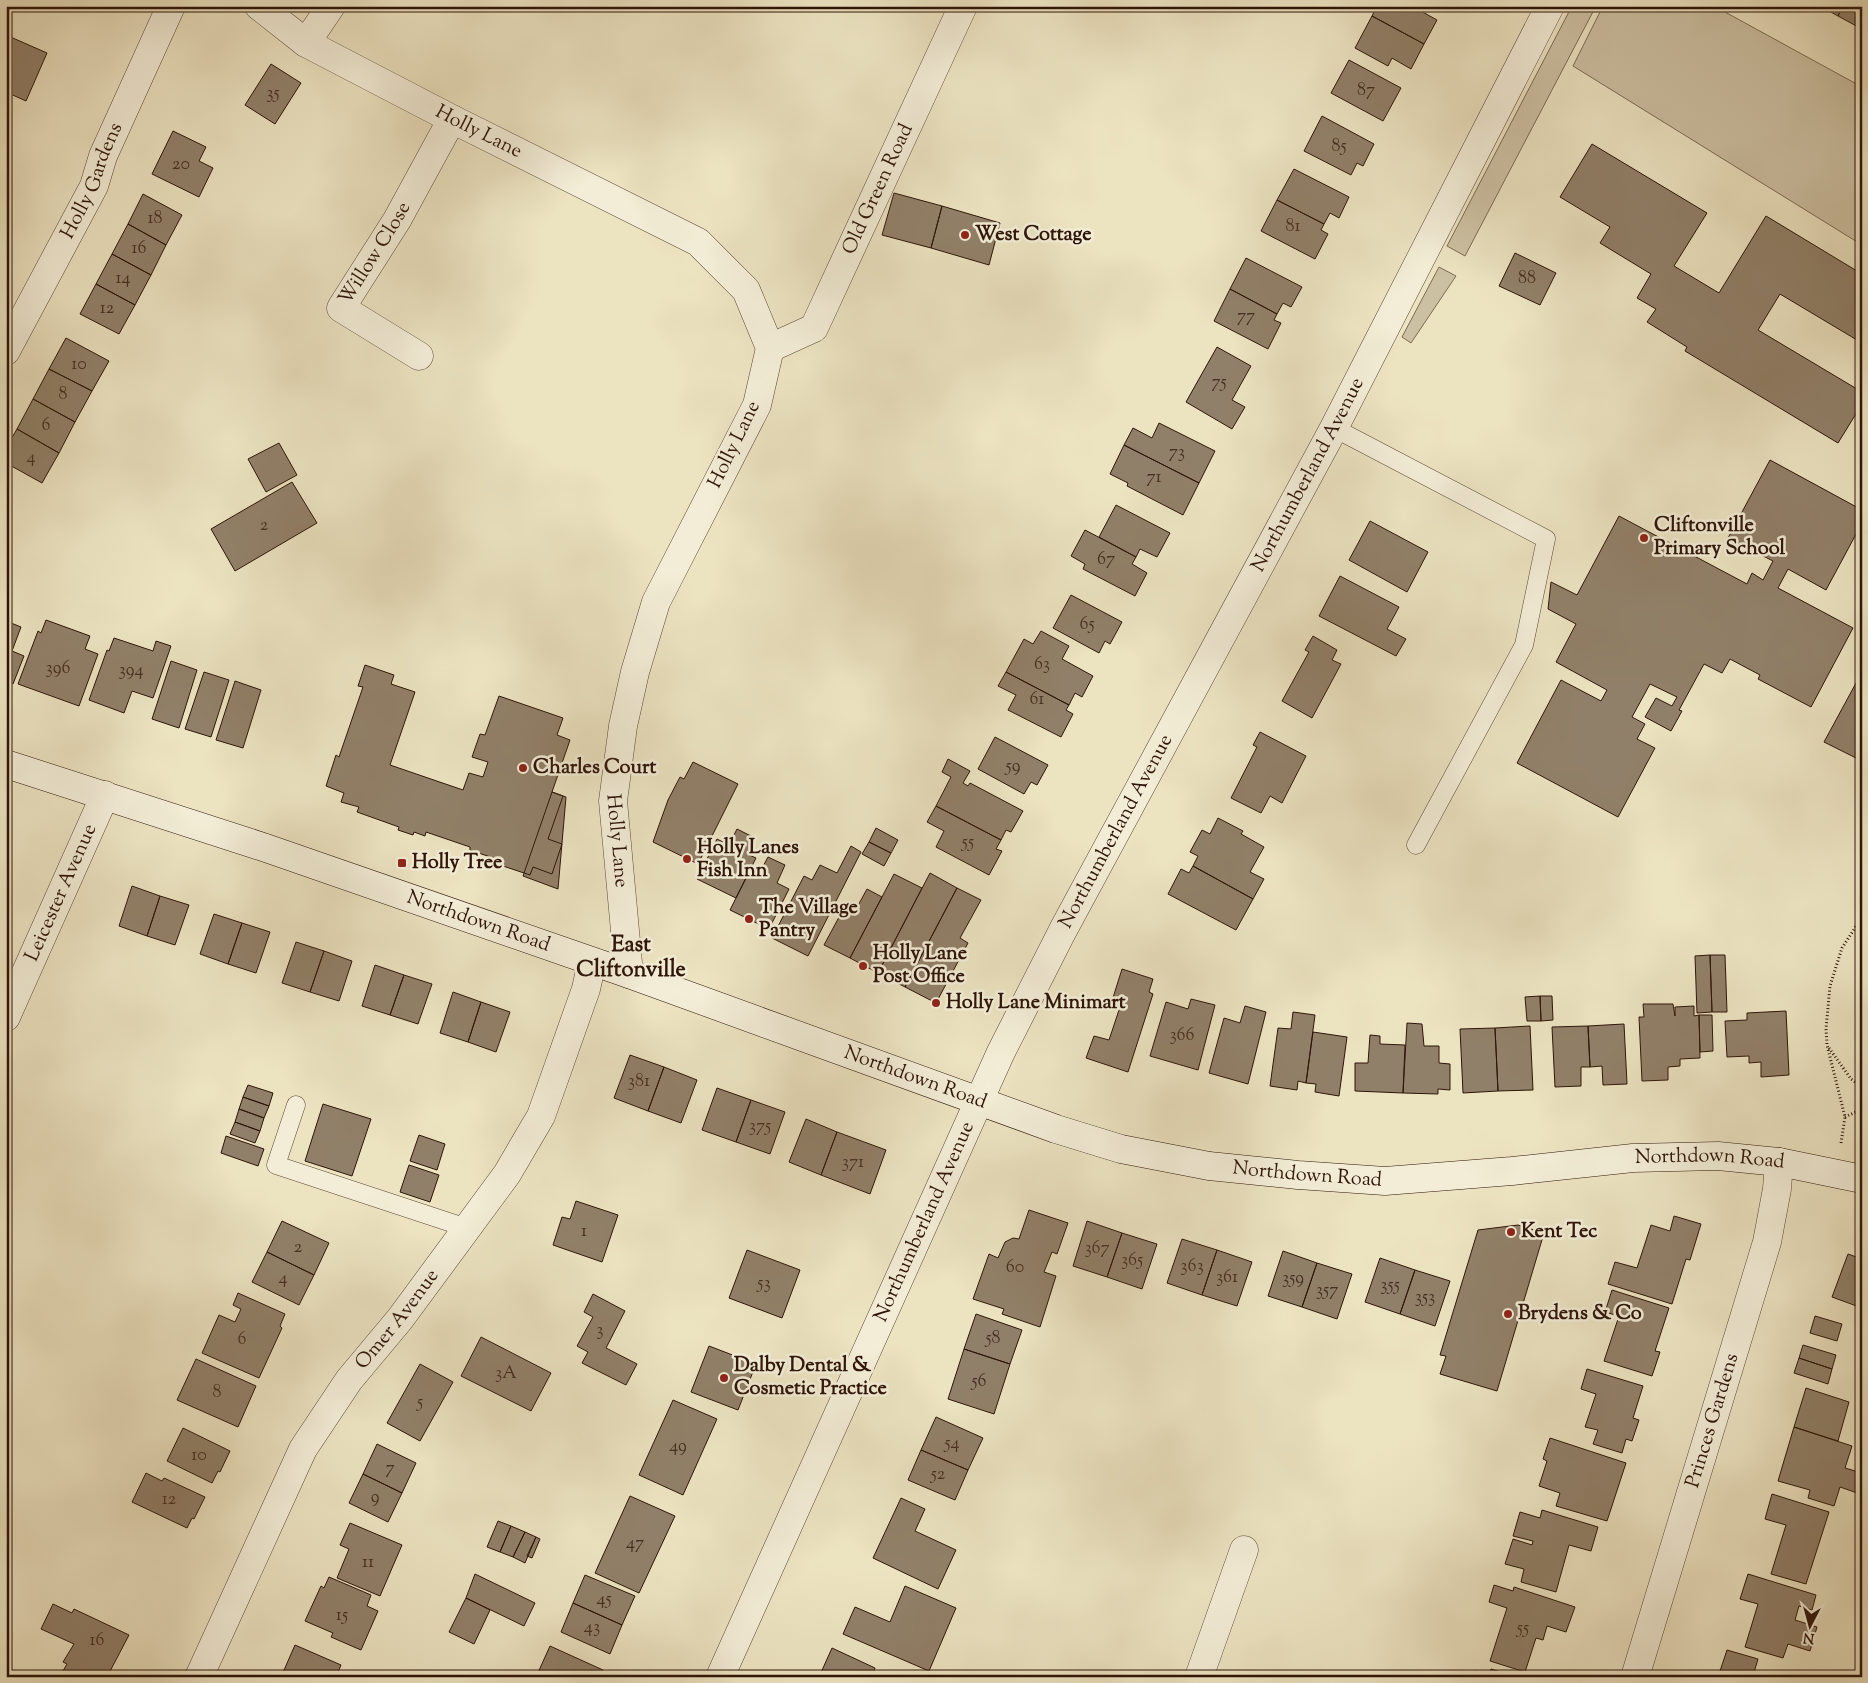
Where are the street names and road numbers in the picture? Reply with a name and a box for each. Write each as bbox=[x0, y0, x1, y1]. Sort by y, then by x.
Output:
street label: Holly Lane bbox=[430, 98, 527, 166]
street label: Holly Gardens bbox=[54, 118, 131, 244]
street label: Old Green Road bbox=[835, 119, 921, 260]
street label: Willow Close bbox=[332, 197, 419, 311]
street label: Northumberland Avenue bbox=[1244, 373, 1372, 578]
street label: Holly Lane bbox=[701, 396, 769, 494]
street label: Northumberland Avenue bbox=[1052, 729, 1180, 934]
street label: Holly Lane bbox=[598, 793, 635, 889]
street label: Leicester Avenue bbox=[18, 819, 105, 966]
street label: Northdown Road bbox=[403, 883, 554, 960]
street label: Northdown Road bbox=[840, 1039, 991, 1117]
street label: Northumberland Avenue bbox=[867, 1117, 982, 1327]
street label: Northdown Road bbox=[1634, 1141, 1786, 1177]
street label: Northdown Road bbox=[1231, 1154, 1383, 1195]
street label: Omer Avenue bbox=[349, 1263, 446, 1376]
street label: Princes Gardens bbox=[1679, 1350, 1747, 1491]

